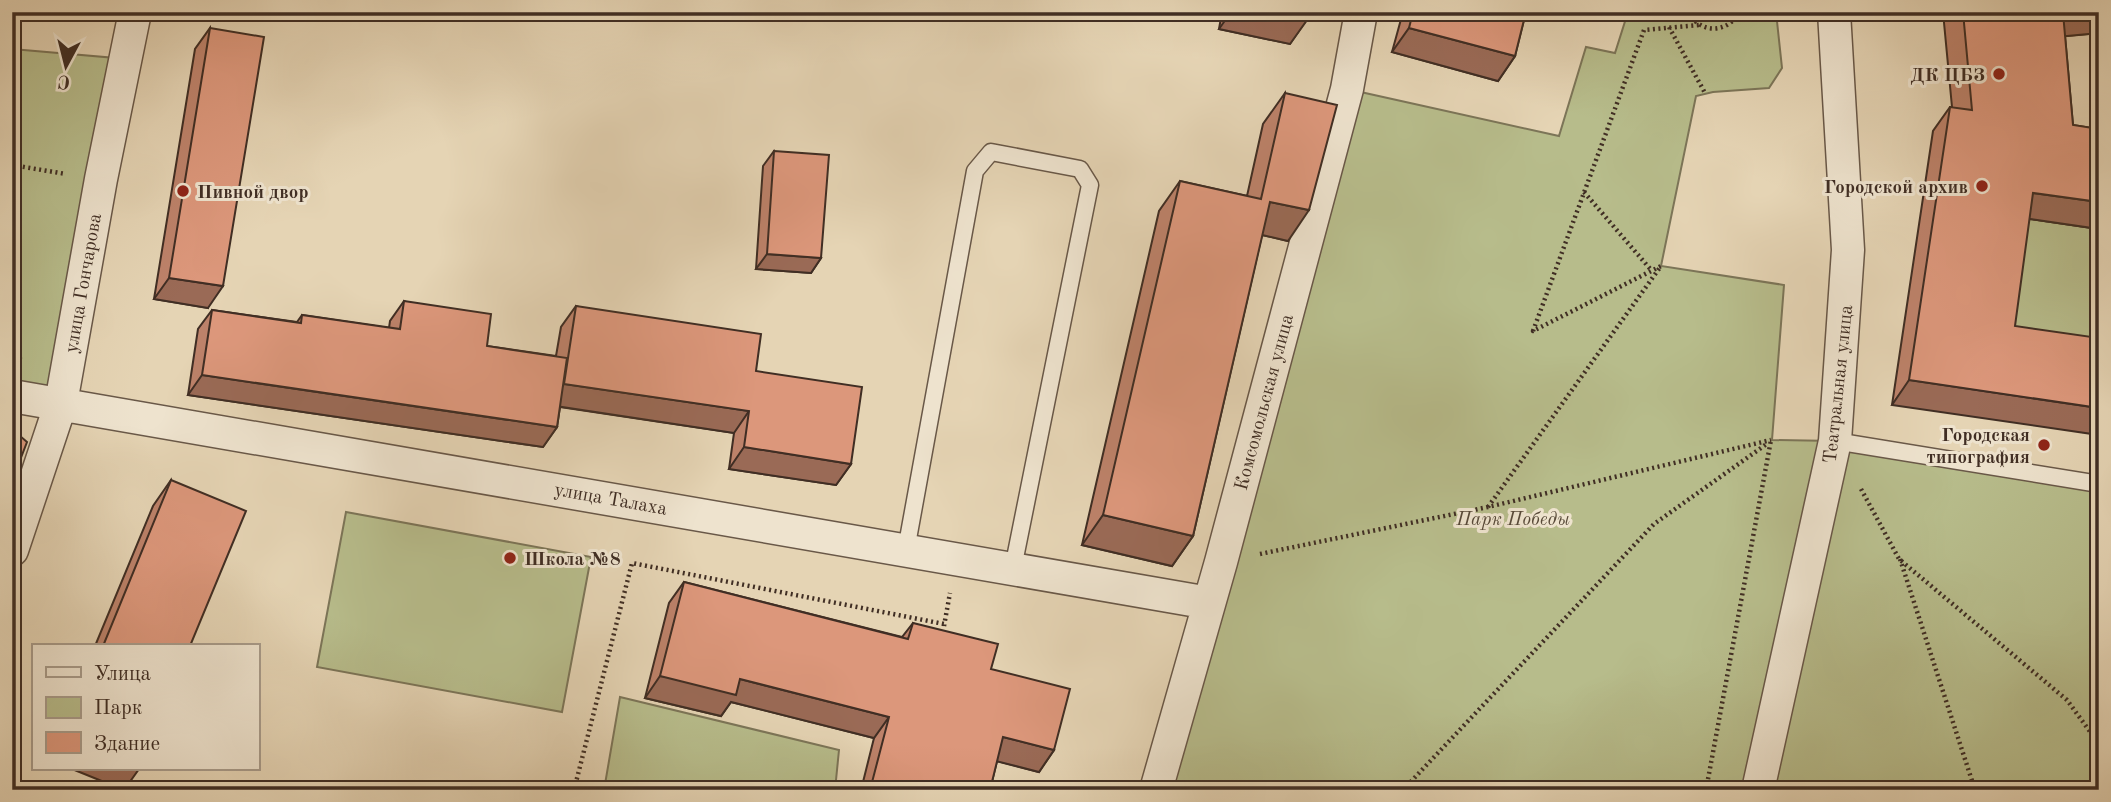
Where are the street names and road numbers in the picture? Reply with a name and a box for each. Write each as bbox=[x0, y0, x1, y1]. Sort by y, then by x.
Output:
street label: улица Гончарова bbox=[63, 212, 106, 355]
street label: Театральная улица bbox=[1822, 303, 1857, 465]
street label: Комсомольская улица bbox=[1233, 312, 1298, 493]
street label: улица Талаха bbox=[553, 481, 669, 520]

